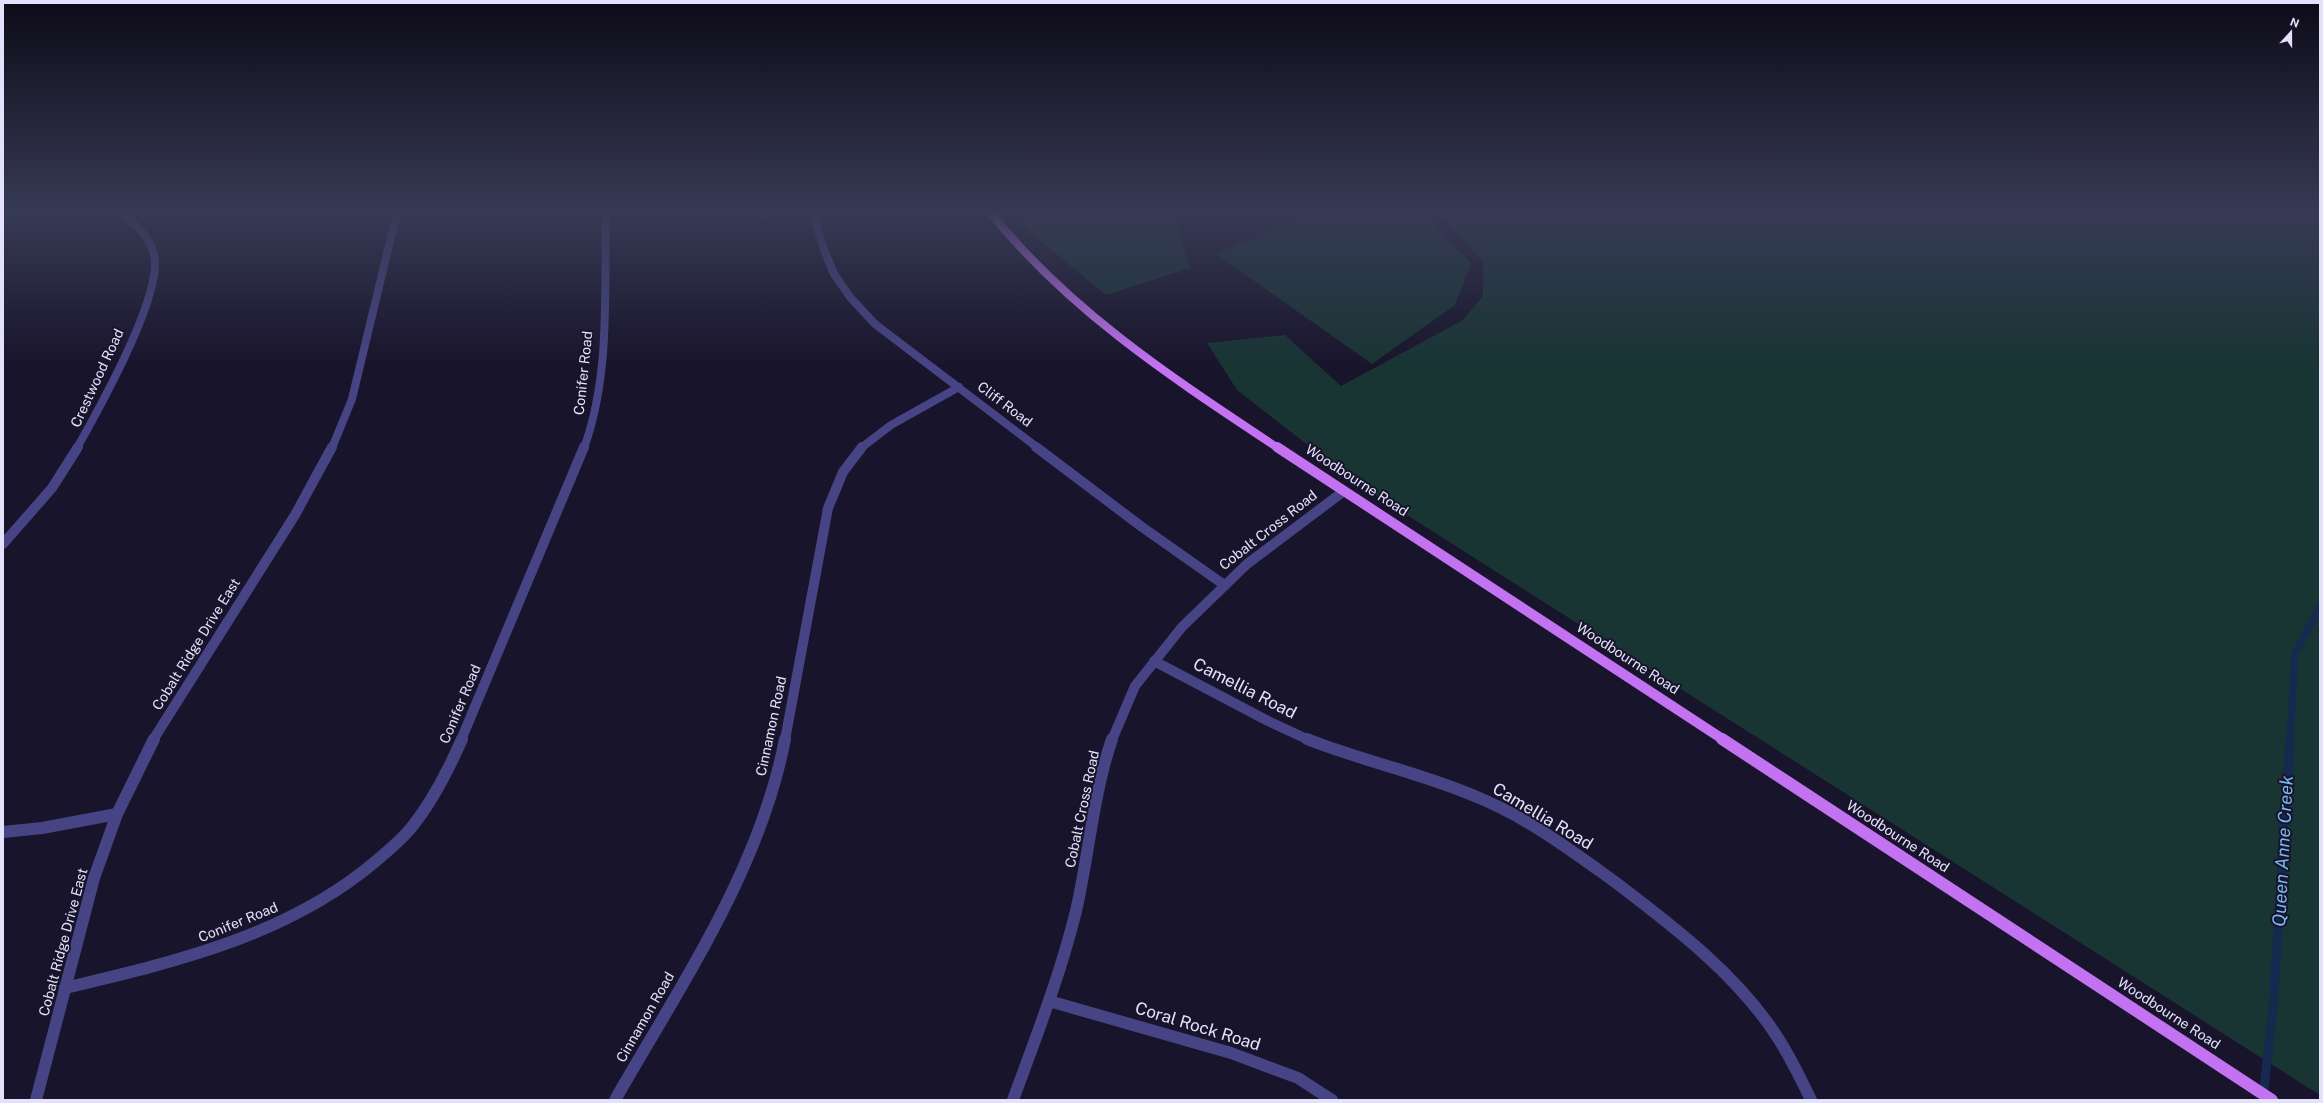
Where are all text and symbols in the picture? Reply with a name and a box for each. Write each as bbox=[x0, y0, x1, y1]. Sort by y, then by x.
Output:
north arrow bbox=[2271, 12, 2311, 52]
text: N bbox=[2288, 16, 2301, 30]
street label: Crestwood Road bbox=[67, 326, 127, 430]
street label: Conifer Road bbox=[571, 330, 595, 416]
street label: Cliff Road bbox=[974, 378, 1036, 430]
street label: Woodbourne Road bbox=[1303, 441, 1411, 519]
street label: Cobalt Cross Road bbox=[1216, 487, 1320, 573]
street label: Cobalt Ridge Drive East bbox=[149, 575, 243, 713]
street label: Woodbourne Road bbox=[1574, 619, 1682, 697]
street label: Camellia Road bbox=[1190, 653, 1300, 723]
street label: Conifer Road bbox=[436, 662, 484, 746]
street label: Cinnamon Road bbox=[753, 675, 789, 777]
street label: Cobalt Cross Road bbox=[1062, 749, 1102, 869]
water label: Queen Anne Creek bbox=[2268, 775, 2297, 927]
street label: Camellia Road bbox=[1489, 778, 1597, 854]
street label: Woodbourne Road bbox=[1844, 797, 1952, 875]
street label: Cobalt Ridge Drive East bbox=[36, 866, 90, 1018]
street label: Conifer Road bbox=[196, 899, 280, 945]
street label: Cinnamon Road bbox=[613, 969, 677, 1065]
street label: Woodbourne Road bbox=[2115, 974, 2223, 1052]
street label: Coral Rock Road bbox=[1133, 997, 1263, 1055]

